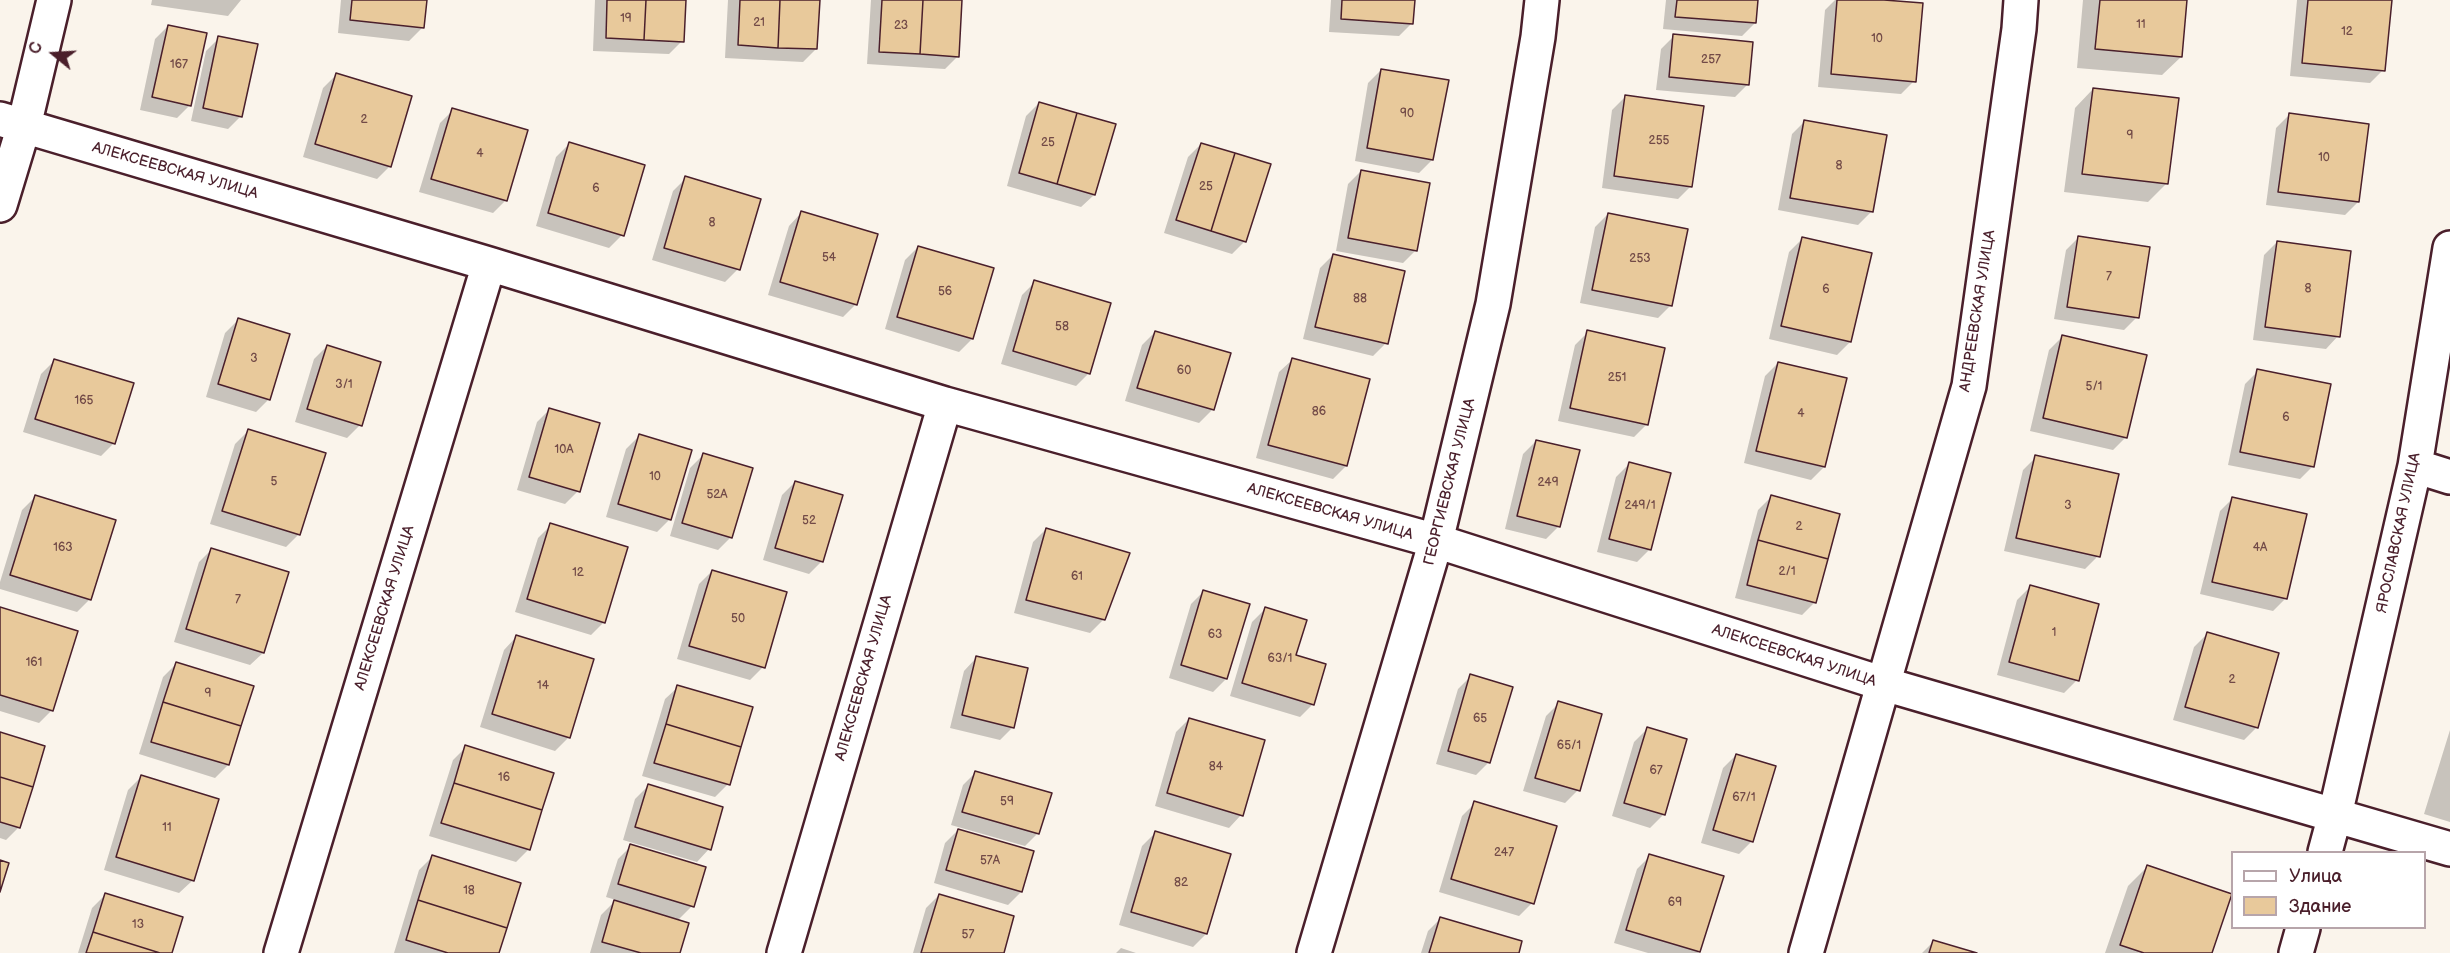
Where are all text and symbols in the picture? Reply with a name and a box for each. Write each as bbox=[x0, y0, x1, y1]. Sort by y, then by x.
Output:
house number: 19 bbox=[620, 12, 632, 26]
house number: 21 bbox=[753, 16, 765, 30]
house number: 11 bbox=[2136, 18, 2146, 32]
house number: 23 bbox=[894, 19, 908, 33]
north arrow bbox=[24, 24, 84, 84]
house number: 12 bbox=[2341, 25, 2353, 39]
house number: 10 bbox=[1871, 32, 1883, 46]
text: С bbox=[26, 40, 47, 57]
house number: 257 bbox=[1701, 53, 1721, 67]
house number: 167 bbox=[170, 58, 188, 72]
house number: 90 bbox=[1400, 107, 1414, 121]
house number: 2 bbox=[360, 113, 368, 127]
house number: 9 bbox=[2127, 129, 2133, 143]
house number: 255 bbox=[1649, 134, 1669, 148]
house number: 25 bbox=[1041, 136, 1055, 150]
street label: АЛЕКСЕЕВСКАЯ УЛИЦА bbox=[90, 139, 260, 203]
house number: 4 bbox=[476, 147, 484, 161]
house number: 10 bbox=[2318, 151, 2330, 165]
house number: 8 bbox=[1836, 159, 1842, 173]
house number: 25 bbox=[1199, 180, 1213, 194]
house number: 6 bbox=[592, 182, 600, 196]
house number: 8 bbox=[709, 216, 715, 230]
street label: АНДРЕЕВСКАЯ УЛИЦА bbox=[1956, 229, 2000, 393]
house number: 54 bbox=[822, 251, 836, 265]
house number: 253 bbox=[1629, 252, 1651, 266]
house number: 7 bbox=[2106, 270, 2112, 284]
house number: 8 bbox=[2305, 282, 2311, 296]
house number: 6 bbox=[1822, 283, 1830, 297]
house number: 56 bbox=[938, 285, 952, 299]
house number: 88 bbox=[1353, 292, 1367, 306]
house number: 58 bbox=[1055, 320, 1069, 334]
house number: 3 bbox=[250, 352, 258, 366]
house number: 60 bbox=[1177, 364, 1191, 378]
house number: 251 bbox=[1608, 371, 1626, 385]
house number: 3/1 bbox=[335, 378, 353, 392]
house number: 5/1 bbox=[2086, 380, 2102, 394]
house number: 165 bbox=[75, 394, 93, 408]
street label: ГЕОРГИЕВСКАЯ УЛИЦА bbox=[1421, 397, 1479, 567]
house number: 86 bbox=[1312, 405, 1326, 419]
house number: 4 bbox=[1797, 407, 1805, 421]
house number: 6 bbox=[2282, 411, 2290, 425]
house number: 10А bbox=[555, 443, 573, 457]
street label: ЯРОСЛАВСКАЯ УЛИЦА bbox=[2373, 451, 2425, 615]
house number: 10 bbox=[649, 470, 661, 484]
house number: 5 bbox=[271, 475, 277, 489]
house number: 249 bbox=[1537, 476, 1559, 490]
street label: АЛЕКСЕЕВСКАЯ УЛИЦА bbox=[1245, 480, 1415, 544]
house number: 52А bbox=[706, 488, 728, 502]
house number: 249/1 bbox=[1624, 499, 1656, 513]
house number: 3 bbox=[2064, 499, 2072, 513]
house number: 52 bbox=[802, 514, 816, 528]
house number: 2 bbox=[1795, 520, 1803, 534]
street label: АЛЕКСЕЕВСКАЯ УЛИЦА bbox=[351, 523, 419, 693]
house number: 163 bbox=[53, 541, 73, 555]
house number: 4А bbox=[2253, 541, 2267, 555]
house number: 2/1 bbox=[1778, 565, 1796, 579]
house number: 12 bbox=[572, 566, 584, 580]
house number: 61 bbox=[1071, 570, 1083, 584]
house number: 7 bbox=[235, 593, 241, 607]
street label: АЛЕКСЕЕВСКАЯ УЛИЦА bbox=[832, 593, 896, 763]
house number: 50 bbox=[731, 612, 745, 626]
street label: АЛЕКСЕЕВСКАЯ УЛИЦА bbox=[1710, 621, 1878, 691]
house number: 1 bbox=[2052, 626, 2056, 640]
house number: 63 bbox=[1208, 628, 1222, 642]
house number: 63/1 bbox=[1268, 652, 1292, 666]
house number: 161 bbox=[26, 656, 42, 670]
house number: 2 bbox=[2228, 673, 2236, 687]
house number: 14 bbox=[537, 679, 549, 693]
house number: 9 bbox=[205, 687, 211, 701]
house number: 65 bbox=[1473, 712, 1487, 726]
house number: 65/1 bbox=[1557, 739, 1581, 753]
house number: 84 bbox=[1209, 760, 1223, 774]
house number: 67 bbox=[1649, 764, 1663, 778]
house number: 16 bbox=[498, 771, 510, 785]
house number: 67/1 bbox=[1732, 791, 1756, 805]
house number: 59 bbox=[1000, 795, 1014, 809]
house number: 11 bbox=[162, 821, 172, 835]
house number: 247 bbox=[1494, 846, 1514, 860]
legend bbox=[2231, 851, 2426, 929]
house number: 57А bbox=[980, 854, 1000, 868]
text: Улица bbox=[2289, 866, 2342, 887]
house number: 82 bbox=[1174, 876, 1188, 890]
house number: 18 bbox=[463, 884, 475, 898]
house number: 69 bbox=[1668, 896, 1682, 910]
text: Здание bbox=[2289, 896, 2351, 917]
house number: 13 bbox=[132, 918, 144, 932]
house number: 57 bbox=[962, 928, 974, 942]

